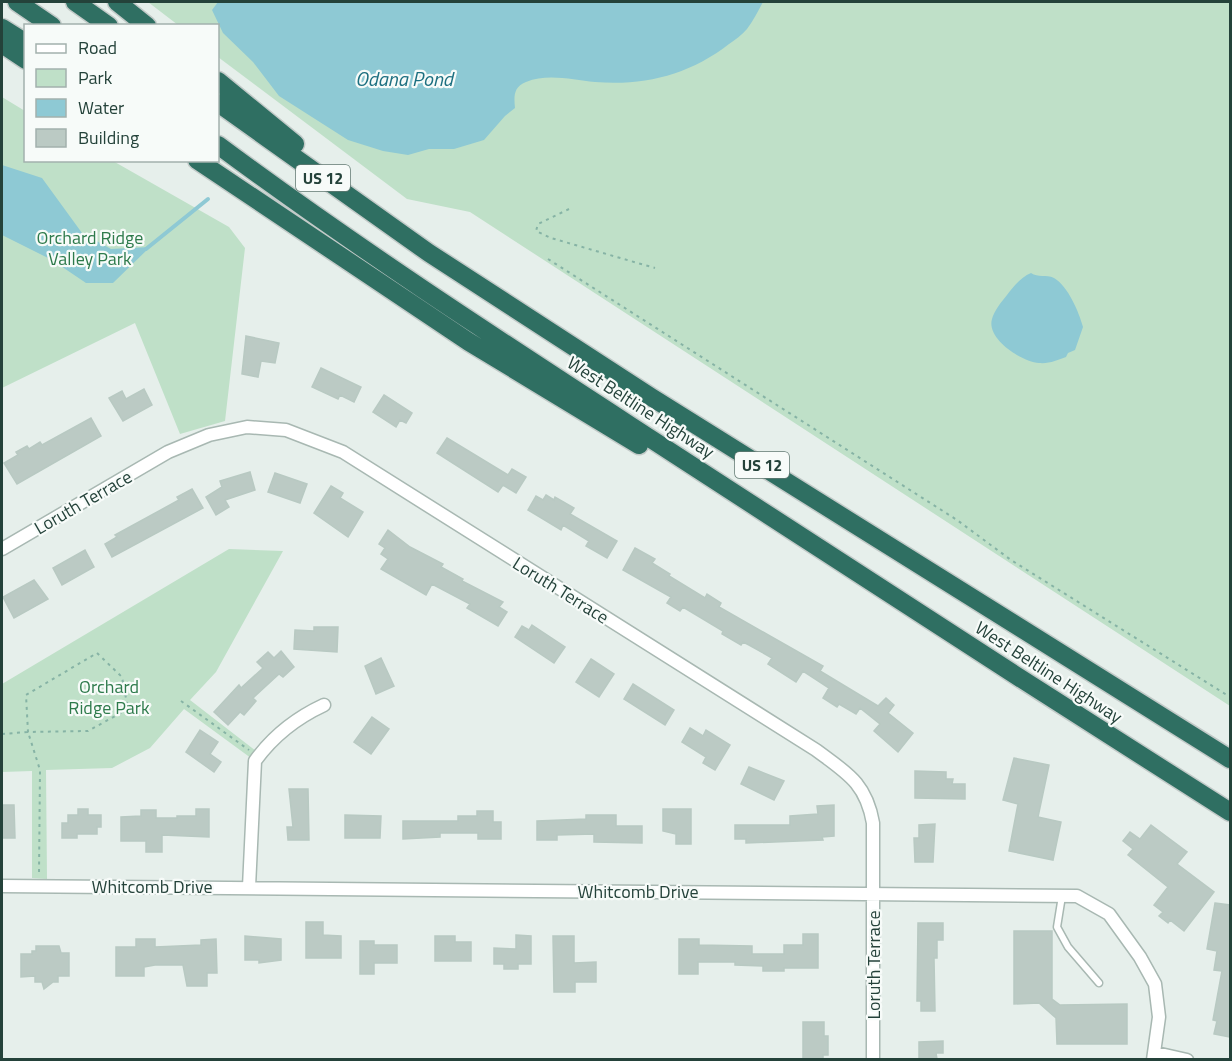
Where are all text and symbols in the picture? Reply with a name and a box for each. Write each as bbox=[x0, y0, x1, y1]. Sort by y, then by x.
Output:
legend bbox=[24, 24, 219, 162]
text: Road bbox=[78, 34, 117, 61]
water label: Odana Pond bbox=[355, 63, 455, 94]
text: Park bbox=[78, 64, 113, 91]
text: Water bbox=[78, 94, 124, 121]
text: Building bbox=[78, 124, 139, 151]
road number: US 12 bbox=[296, 165, 350, 191]
park label: Orchard Ridge Valley Park bbox=[37, 224, 143, 272]
street label: West Beltline Highway bbox=[562, 349, 720, 465]
road number: US 12 bbox=[735, 452, 789, 478]
street label: Loruth Terrace bbox=[29, 463, 137, 541]
street label: Loruth Terrace bbox=[508, 550, 614, 630]
street label: West Beltline Highway bbox=[970, 614, 1128, 730]
park label: Orchard Ridge Park bbox=[68, 673, 150, 721]
street label: Whitcomb Drive bbox=[92, 873, 212, 900]
street label: Whitcomb Drive bbox=[578, 878, 698, 905]
street label: Loruth Terrace bbox=[860, 911, 887, 1020]

